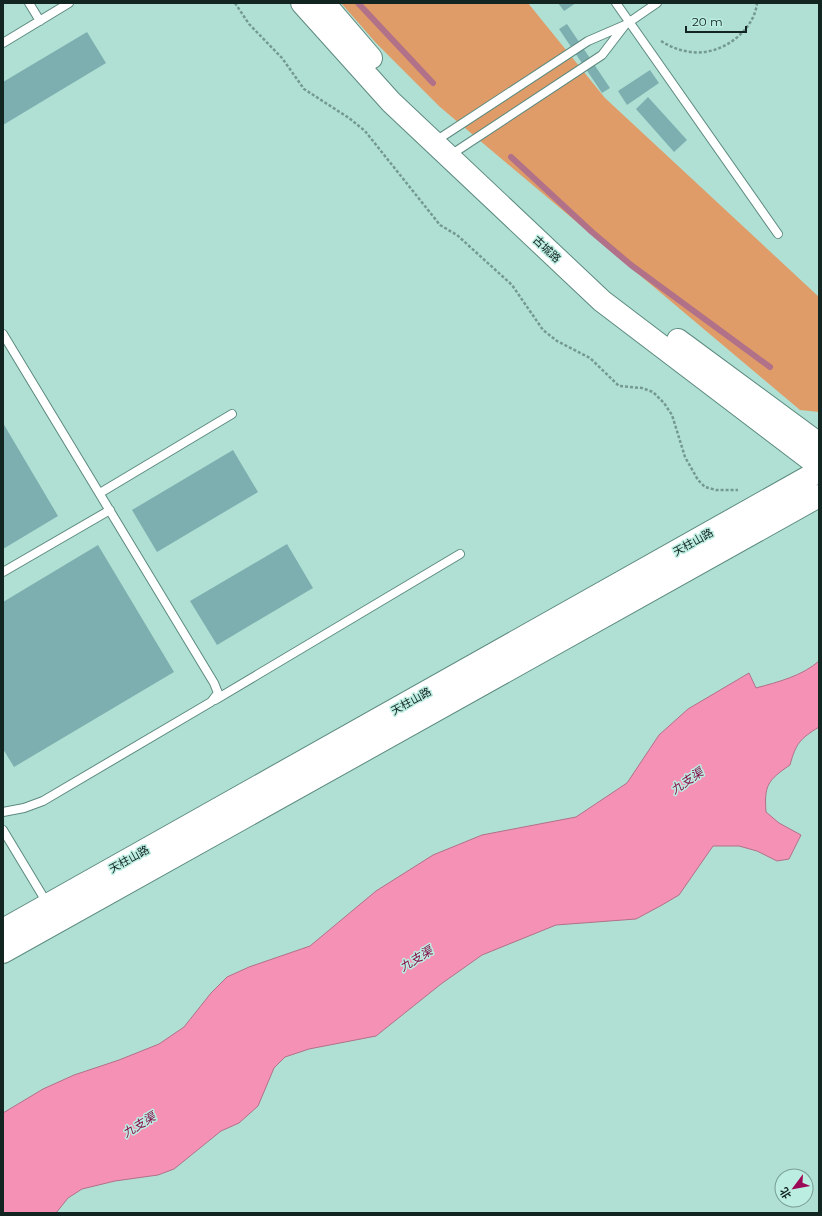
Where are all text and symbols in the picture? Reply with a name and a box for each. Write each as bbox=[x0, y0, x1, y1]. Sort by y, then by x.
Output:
scale bar bbox=[686, 8, 746, 34]
text: 20 m bbox=[692, 14, 723, 29]
street label: 古城路 bbox=[530, 233, 564, 265]
street label: 天柱山路 bbox=[670, 525, 716, 559]
street label: 天柱山路 bbox=[388, 684, 434, 718]
water label: 九支渠 bbox=[668, 763, 707, 797]
street label: 天柱山路 bbox=[106, 842, 152, 876]
water label: 九支渠 bbox=[396, 942, 437, 974]
water label: 九支渠 bbox=[119, 1108, 160, 1140]
north arrow bbox=[774, 1168, 814, 1208]
text: 北 bbox=[777, 1185, 794, 1202]

